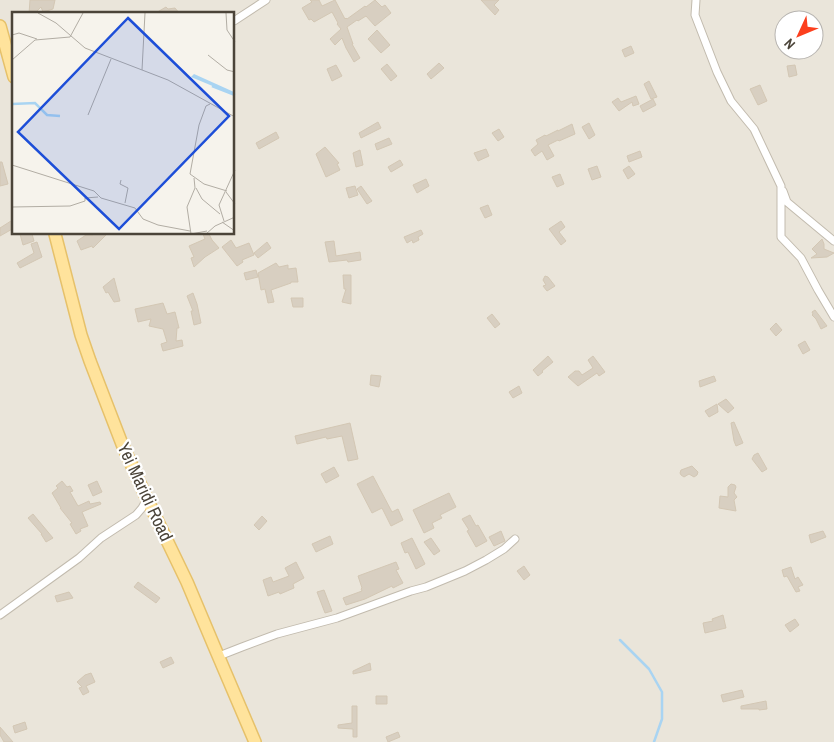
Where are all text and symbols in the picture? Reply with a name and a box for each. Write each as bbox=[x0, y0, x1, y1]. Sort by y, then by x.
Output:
north arrow bbox=[774, 10, 824, 60]
inset map bbox=[12, 12, 235, 235]
text: N bbox=[780, 35, 799, 53]
street label: Yei Maridi Road bbox=[112, 438, 179, 545]

